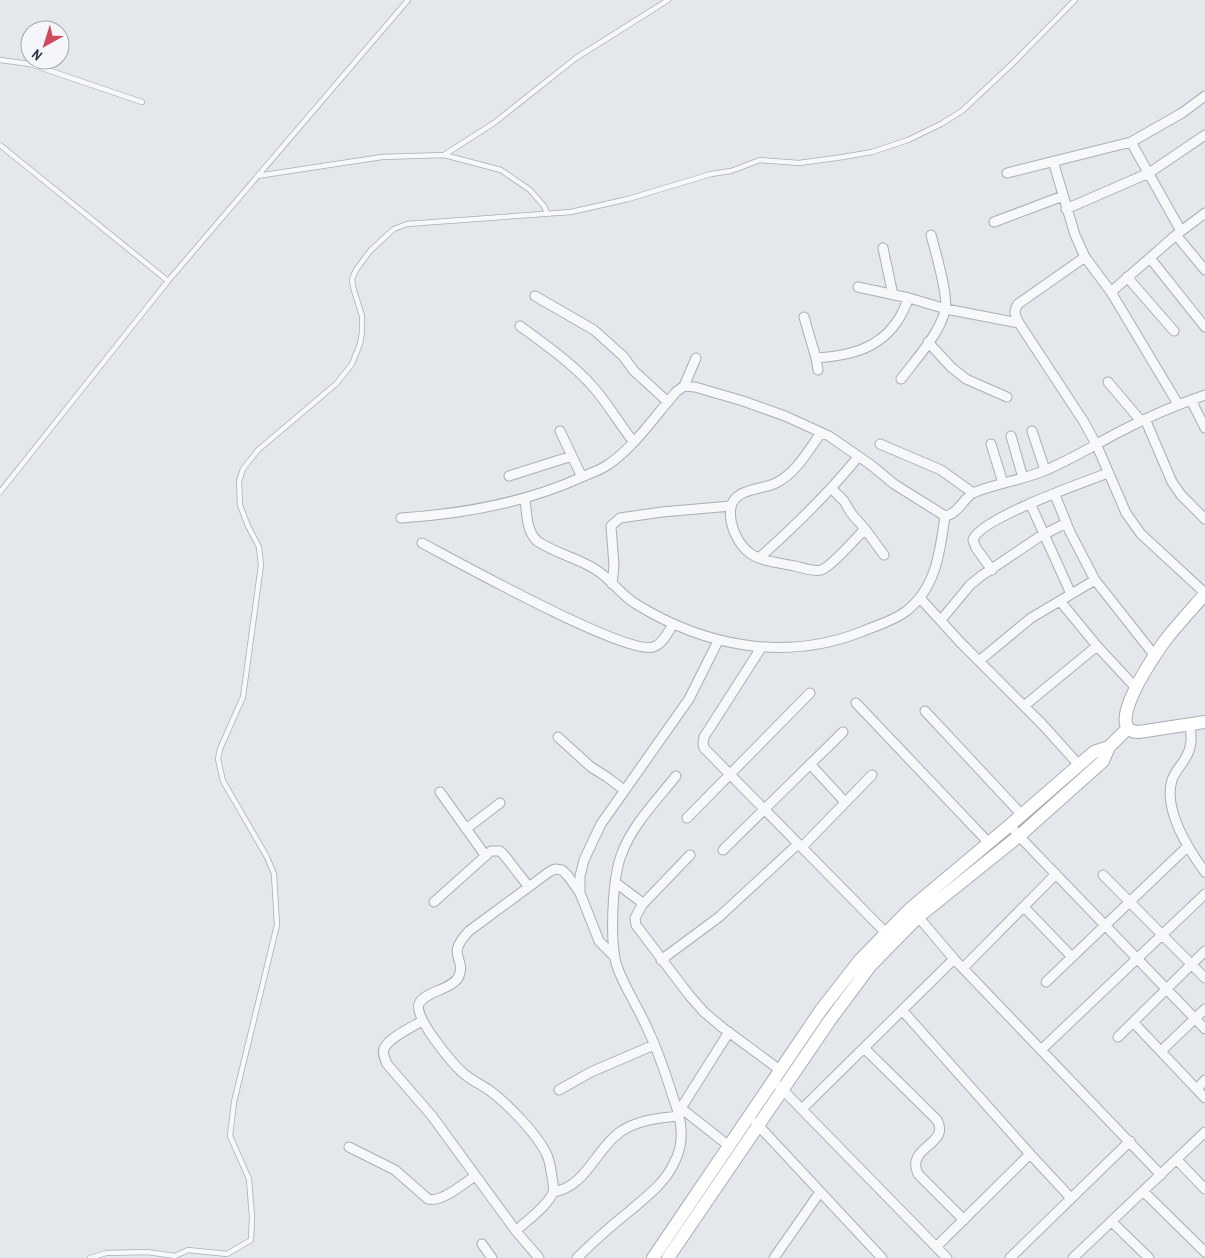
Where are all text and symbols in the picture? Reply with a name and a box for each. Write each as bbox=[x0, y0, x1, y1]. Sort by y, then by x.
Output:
north arrow bbox=[20, 20, 70, 70]
text: N bbox=[28, 45, 46, 65]

